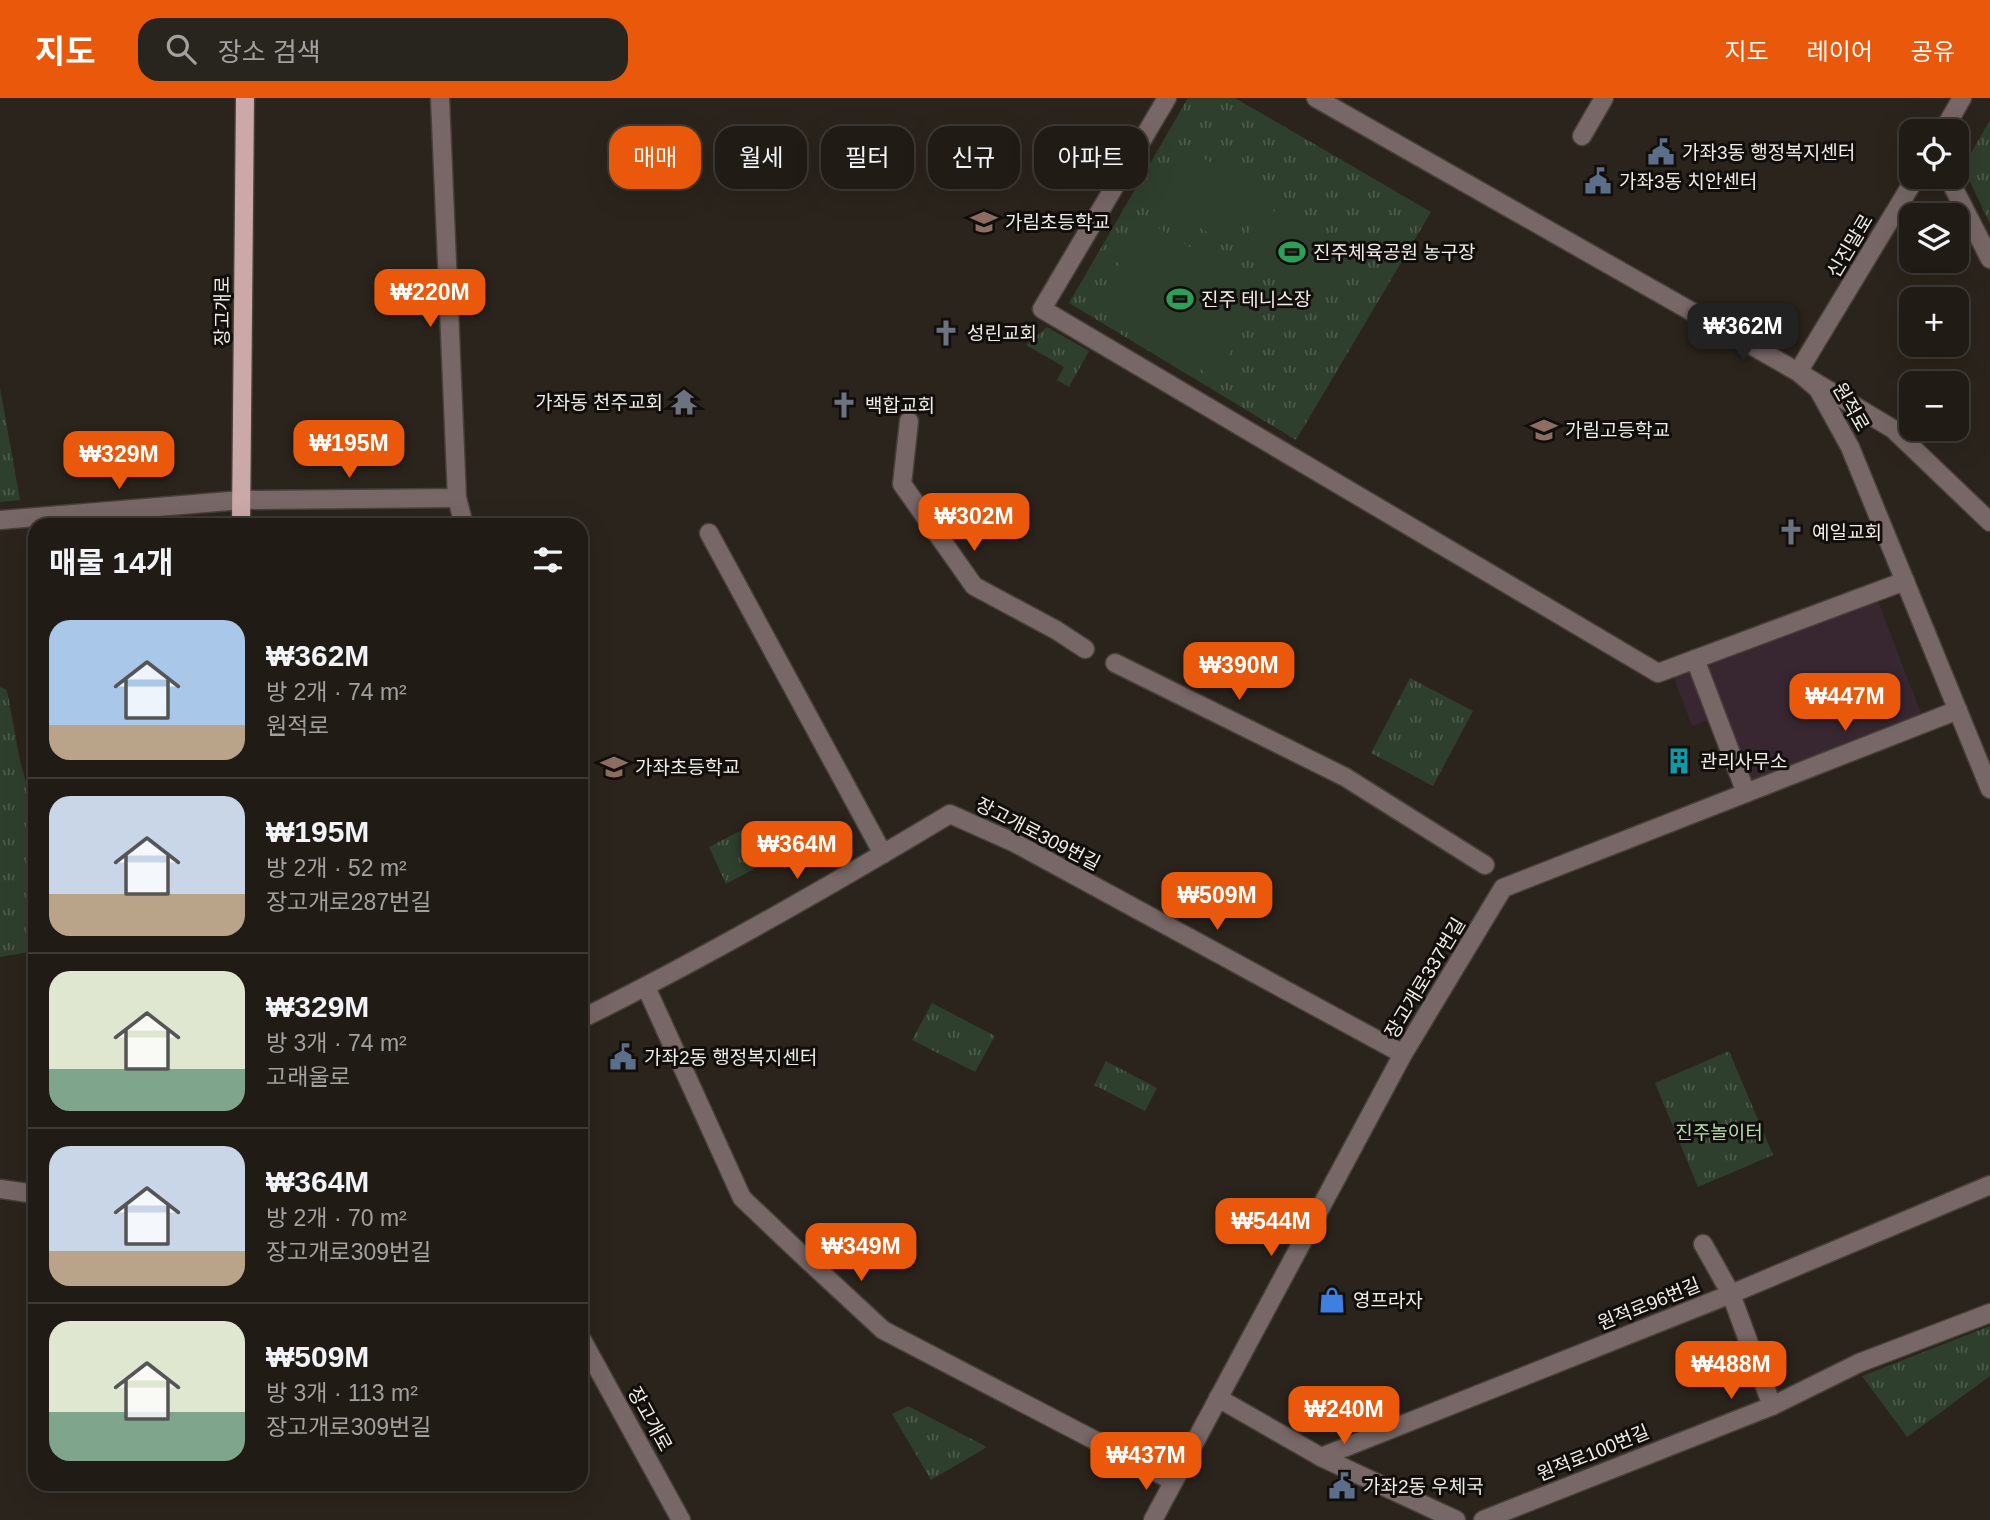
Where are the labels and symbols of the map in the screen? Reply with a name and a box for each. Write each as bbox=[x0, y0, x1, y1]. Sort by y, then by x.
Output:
public building icon: 가좌3동 행정복지센터 bbox=[1646, 137, 1676, 167]
place label: 가좌3동 행정복지센터 bbox=[1682, 142, 1855, 163]
public building icon: 가좌3동 치안센터 bbox=[1583, 166, 1613, 196]
place label: 가좌3동 치안센터 bbox=[1619, 171, 1757, 192]
school or university icon: 가림초등학교 bbox=[969, 207, 999, 237]
street label: 신진말로 bbox=[1823, 211, 1877, 281]
place label: 가림초등학교 bbox=[1005, 212, 1110, 233]
sports icon: 진주체육공원 농구장 bbox=[1277, 237, 1307, 267]
place label: 진주체육공원 농구장 bbox=[1313, 242, 1476, 263]
pin: ₩220M bbox=[381, 270, 479, 329]
street label: 장고개로 bbox=[212, 276, 233, 346]
sports icon: 진주 테니스장 bbox=[1165, 284, 1195, 314]
place label: 진주 테니스장 bbox=[1201, 289, 1311, 310]
pin: ₩362M bbox=[1694, 303, 1792, 363]
church icon: 성린교회 bbox=[931, 318, 961, 348]
place label: 성린교회 bbox=[967, 323, 1037, 344]
street label: 원적로 bbox=[1829, 379, 1873, 435]
temple icon: 가좌동 천주교회 bbox=[669, 387, 699, 417]
church icon: 백합교회 bbox=[829, 390, 859, 420]
place label: 가좌동 천주교회 bbox=[535, 392, 663, 413]
place label: 백합교회 bbox=[865, 395, 935, 416]
school or university icon: 가림고등학교 bbox=[1529, 415, 1559, 445]
pin: ₩195M bbox=[300, 420, 398, 480]
place label: 가림고등학교 bbox=[1565, 420, 1670, 441]
pin: ₩329M bbox=[70, 432, 168, 491]
pin: ₩302M bbox=[925, 494, 1023, 553]
church icon: 예일교회 bbox=[1776, 517, 1806, 547]
place label: 예일교회 bbox=[1812, 522, 1882, 543]
pin: ₩390M bbox=[1190, 642, 1288, 702]
pin: ₩447M bbox=[1796, 674, 1894, 733]
building icon: 관리사무소 bbox=[1664, 746, 1694, 776]
place label: 관리사무소 bbox=[1700, 751, 1787, 772]
school or university icon: 가좌초등학교 bbox=[599, 752, 629, 782]
place label: 가좌초등학교 bbox=[635, 757, 740, 778]
street label: 장고개로309번길 bbox=[972, 794, 1104, 874]
pin: ₩364M bbox=[748, 822, 846, 881]
pin: ₩509M bbox=[1168, 872, 1266, 932]
street label: 장고개로337번길 bbox=[1381, 914, 1469, 1042]
public building icon: 가좌2동 행정복지센터 bbox=[608, 1042, 638, 1072]
place label: 가좌2동 행정복지센터 bbox=[644, 1047, 817, 1068]
park label: 진주놀이터 bbox=[1675, 1122, 1763, 1143]
pin: ₩544M bbox=[1222, 1198, 1320, 1258]
pin: ₩349M bbox=[812, 1224, 910, 1283]
street label: 원적로96번길 bbox=[1595, 1274, 1703, 1334]
shop icon: 영프라자 bbox=[1317, 1285, 1347, 1315]
place label: 영프라자 bbox=[1353, 1290, 1423, 1311]
pin: ₩488M bbox=[1682, 1342, 1780, 1401]
street label: 장고개로 bbox=[624, 1383, 676, 1455]
pin: ₩240M bbox=[1295, 1386, 1393, 1446]
street label: 원적로100번길 bbox=[1534, 1421, 1652, 1485]
pin: ₩437M bbox=[1097, 1432, 1195, 1492]
public building icon: 가좌2동 우체국 bbox=[1327, 1471, 1357, 1501]
place label: 가좌2동 우체국 bbox=[1363, 1476, 1484, 1497]

